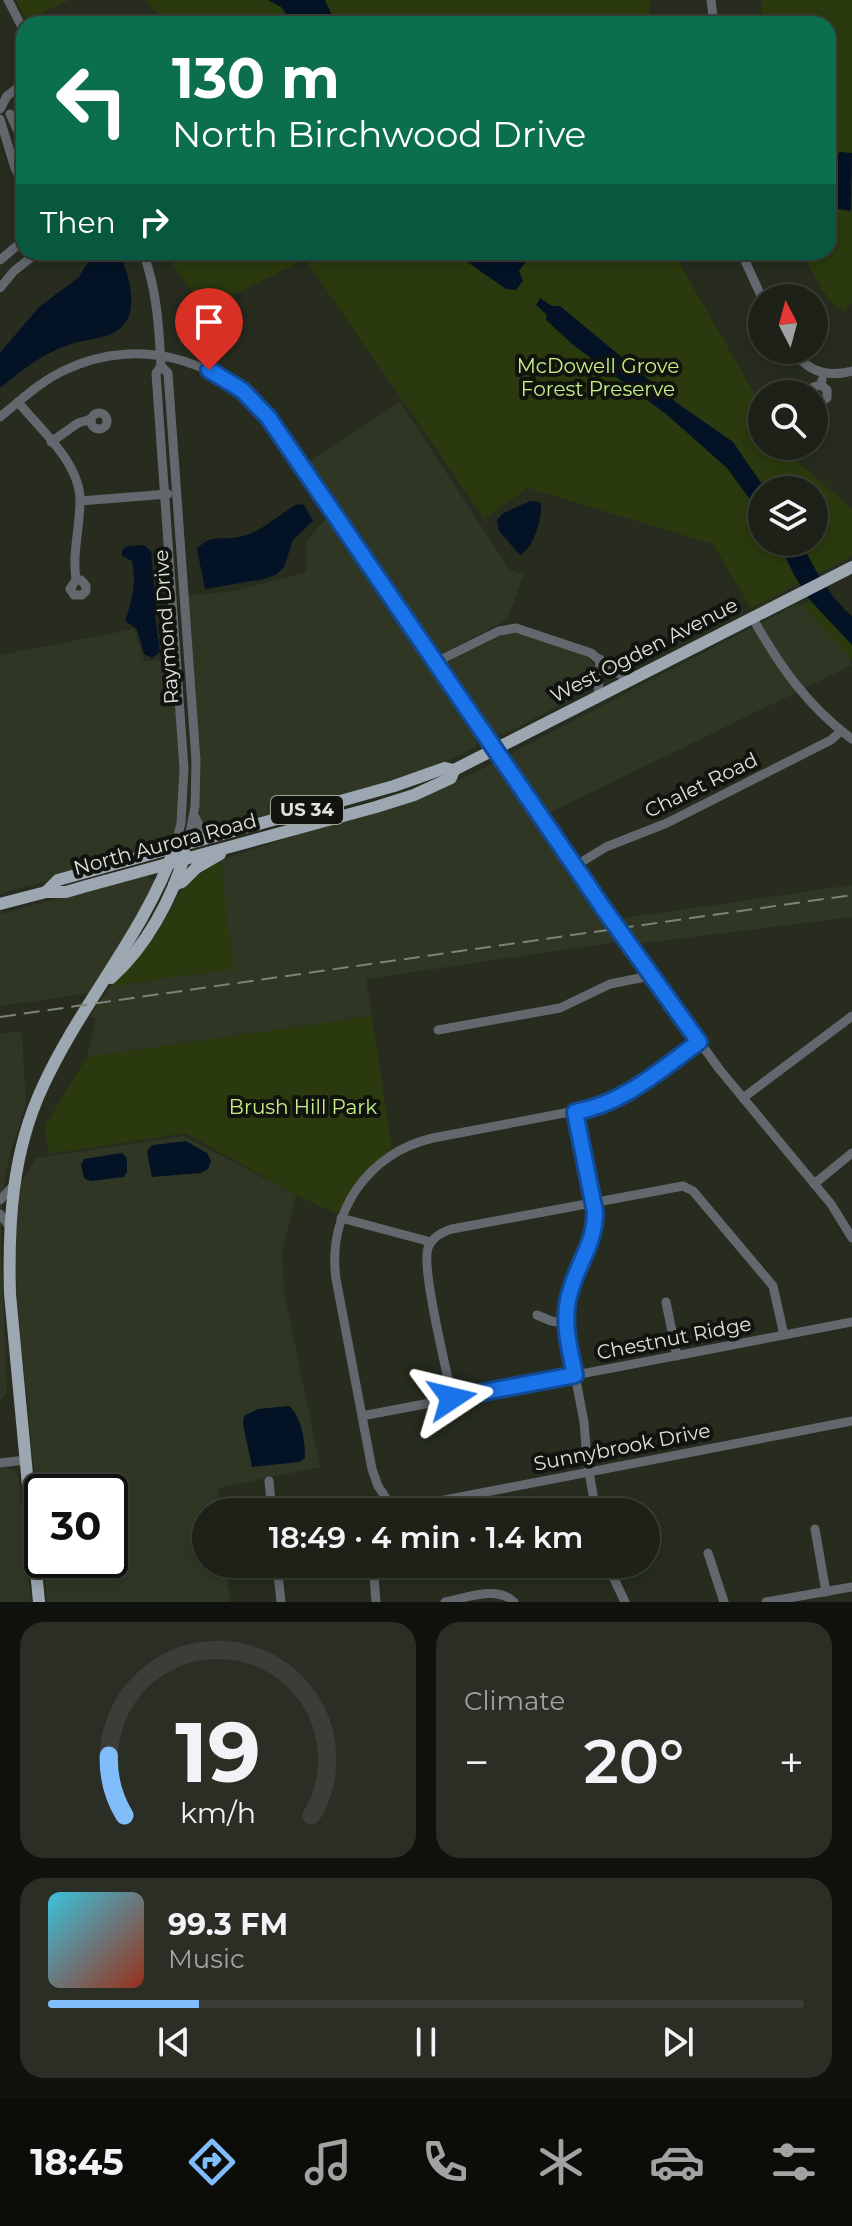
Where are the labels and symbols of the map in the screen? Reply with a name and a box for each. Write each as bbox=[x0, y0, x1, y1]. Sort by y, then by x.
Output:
north arrow bbox=[748, 284, 828, 364]
pin bbox=[175, 288, 243, 370]
park label: McDowell Grove Forest Preserve bbox=[517, 354, 679, 401]
street label: Raymond Drive bbox=[149, 549, 183, 705]
street label: West Ogden Avenue bbox=[546, 592, 742, 708]
street label: Chalet Road bbox=[641, 747, 761, 823]
road number: US 34 bbox=[271, 796, 343, 824]
street label: North Aurora Road bbox=[71, 808, 259, 880]
park label: Brush Hill Park bbox=[229, 1095, 377, 1119]
street label: Chestnut Ridge bbox=[595, 1311, 753, 1365]
position arrow bbox=[410, 1356, 494, 1440]
street label: Sunnybrook Drive bbox=[532, 1418, 712, 1476]
speed limit sign: 30 bbox=[24, 1474, 128, 1578]

